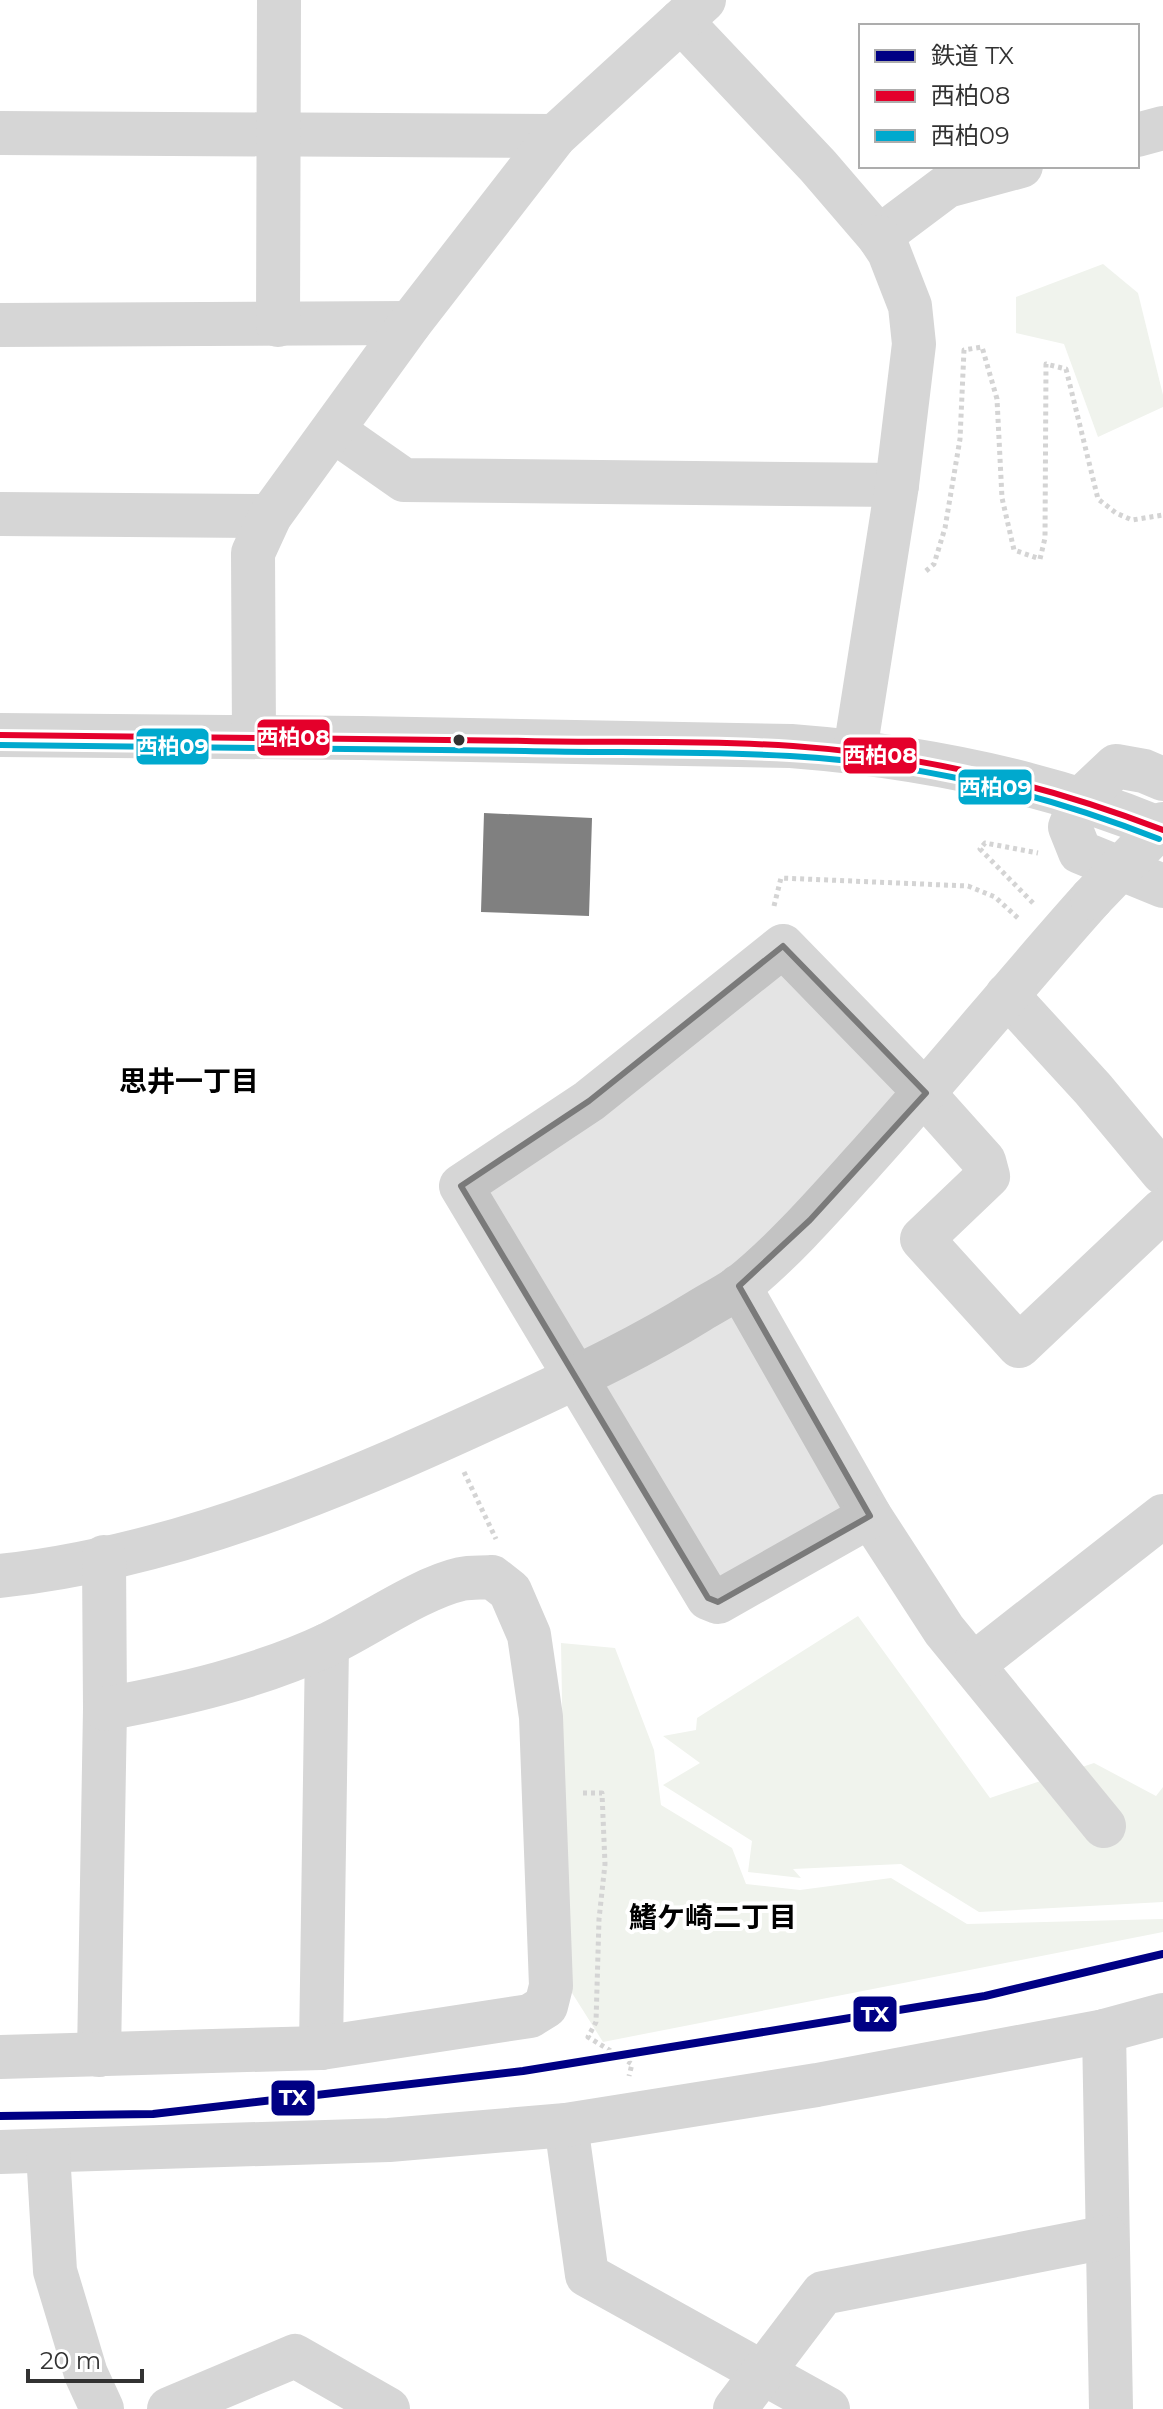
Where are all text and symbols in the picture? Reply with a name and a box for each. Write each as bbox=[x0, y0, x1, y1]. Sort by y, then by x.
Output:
legend bbox=[859, 24, 1139, 168]
text: 鉄道 TX bbox=[931, 41, 1014, 70]
text: 西柏08 bbox=[931, 81, 1010, 110]
text: 西柏09 bbox=[931, 121, 1010, 150]
line badge: 西柏08 bbox=[256, 718, 331, 757]
text: 西柏08 bbox=[256, 724, 330, 751]
line badge: 西柏09 bbox=[135, 727, 210, 766]
unlabelled marker bbox=[451, 732, 467, 748]
text: 西柏09 bbox=[136, 733, 208, 760]
line badge: 西柏08 bbox=[842, 736, 918, 775]
text: 西柏08 bbox=[843, 742, 917, 769]
line badge: 西柏09 bbox=[957, 768, 1033, 806]
text: 西柏09 bbox=[959, 774, 1031, 801]
district label: 思井一丁目 bbox=[119, 1064, 259, 1098]
district label: 鰭ケ崎二丁目 bbox=[629, 1900, 797, 1934]
line badge: TX bbox=[852, 1995, 898, 2033]
text: TX bbox=[861, 2001, 890, 2028]
line badge: TX bbox=[270, 2079, 316, 2117]
text: TX bbox=[279, 2084, 308, 2111]
scale bar bbox=[28, 2333, 142, 2383]
text: 20 m bbox=[40, 2346, 101, 2375]

